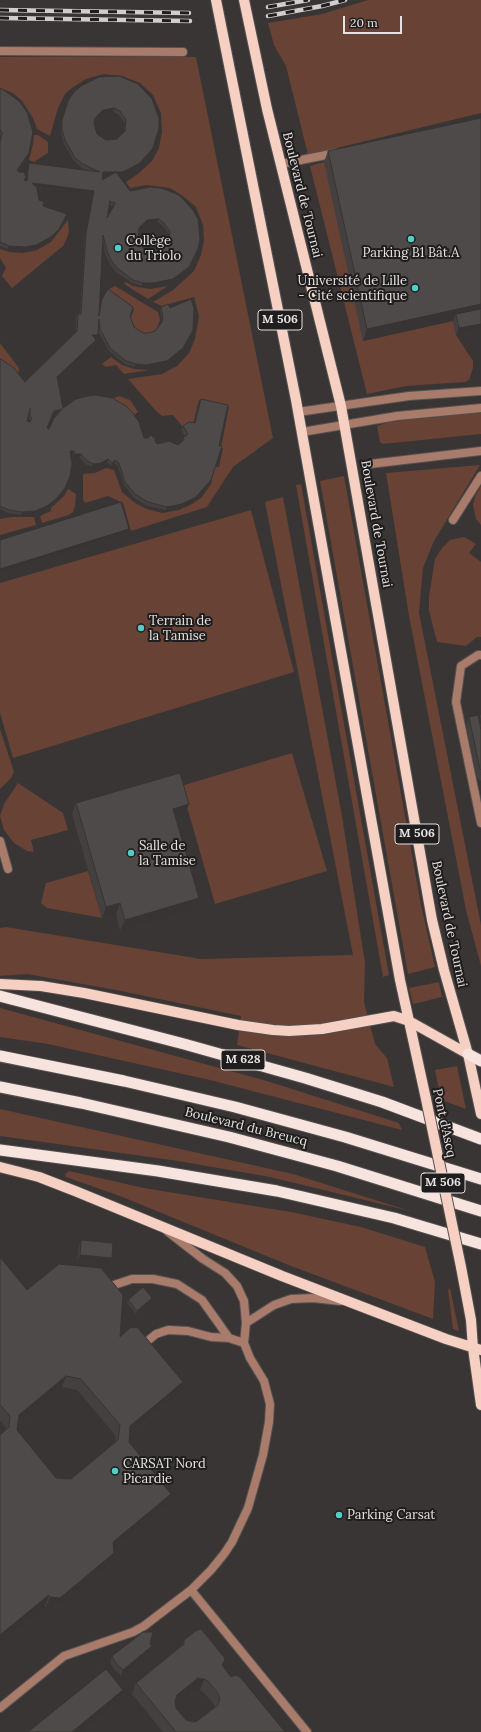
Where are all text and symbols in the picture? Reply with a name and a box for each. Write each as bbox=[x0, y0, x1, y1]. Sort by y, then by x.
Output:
scale bar bbox=[345, 8, 404, 34]
text: 20 m bbox=[350, 15, 378, 30]
street label: Boulevard de Tournai bbox=[279, 131, 325, 259]
place label: Collège du Triolo bbox=[126, 233, 181, 264]
marker: Parking B1 Bât.A bbox=[406, 234, 416, 244]
marker: Collège du Triolo bbox=[113, 243, 123, 253]
place label: Parking B1 Bât.A bbox=[363, 245, 459, 261]
place label: Université de Lille ‐ Cité scientifique bbox=[298, 273, 407, 304]
marker: Université de Lille ‐ Cité scientifique bbox=[410, 283, 420, 293]
road number: M 506 bbox=[258, 310, 302, 330]
street label: Boulevard de Tournai bbox=[357, 459, 395, 589]
place label: Terrain de la Tamise bbox=[149, 613, 211, 644]
marker: Terrain de la Tamise bbox=[136, 623, 146, 633]
road number: M 506 bbox=[395, 824, 439, 844]
place label: Salle de la Tamise bbox=[139, 838, 196, 869]
marker: Salle de la Tamise bbox=[126, 848, 136, 858]
street label: Boulevard de Tournai bbox=[428, 859, 470, 989]
road number: M 628 bbox=[221, 1050, 265, 1070]
street label: Pont d'Ascq bbox=[429, 1087, 459, 1159]
street label: Boulevard du Breucq bbox=[183, 1104, 309, 1150]
road number: M 506 bbox=[421, 1173, 465, 1193]
place label: CARSAT Nord Picardie bbox=[123, 1456, 206, 1487]
marker: CARSAT Nord Picardie bbox=[110, 1466, 120, 1476]
place label: Parking Carsat bbox=[347, 1507, 435, 1523]
marker: Parking Carsat bbox=[334, 1510, 344, 1520]

